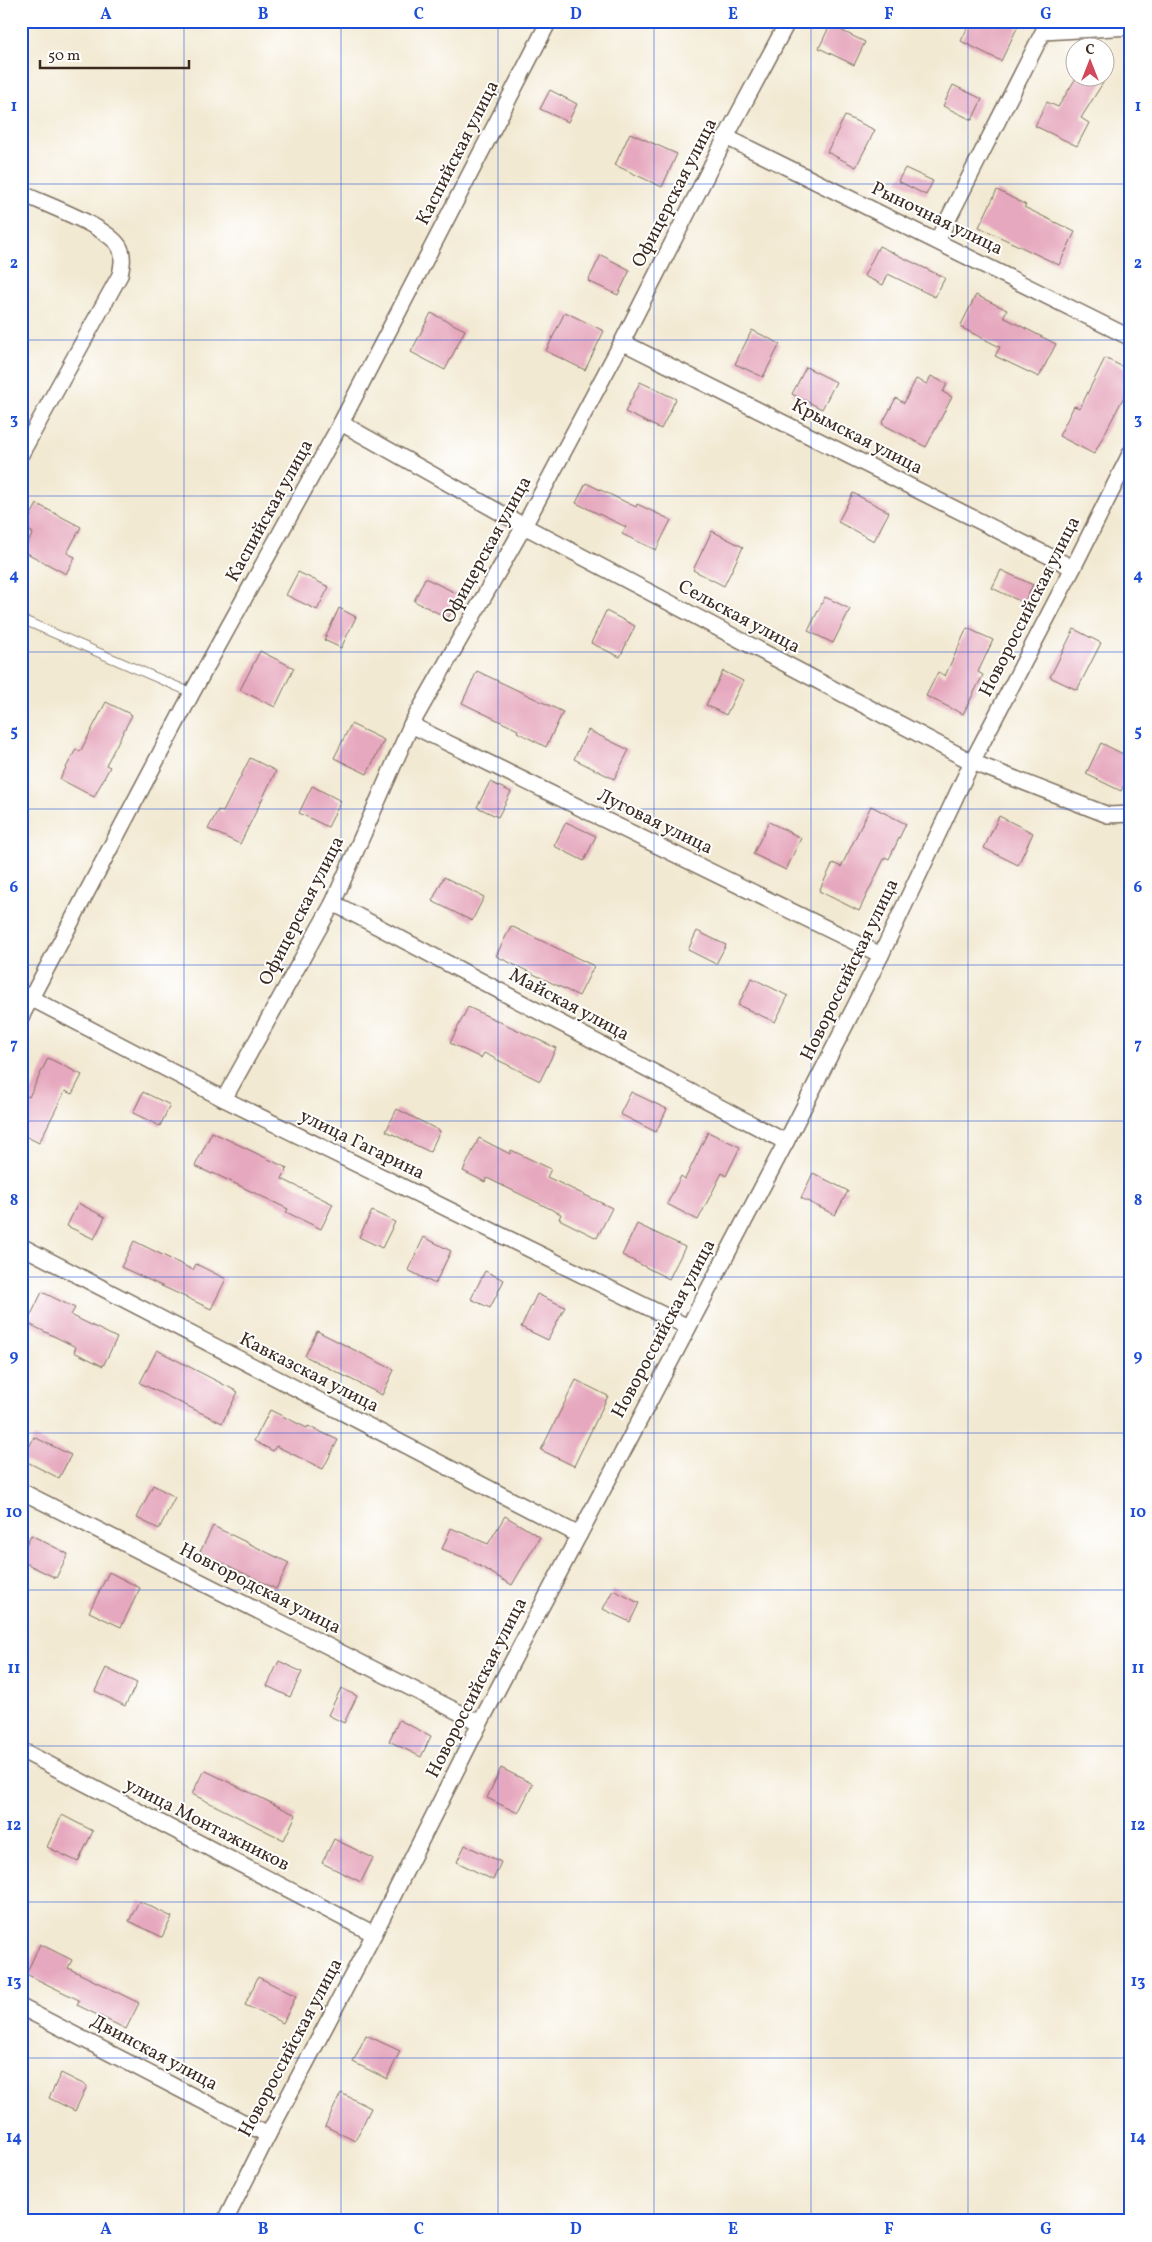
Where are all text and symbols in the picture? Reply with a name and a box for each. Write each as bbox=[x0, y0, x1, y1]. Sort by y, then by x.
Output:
text: A bbox=[100, 4, 112, 26]
text: B bbox=[258, 4, 269, 26]
text: C bbox=[414, 4, 424, 26]
text: D bbox=[570, 4, 582, 26]
text: E bbox=[728, 4, 738, 26]
text: F bbox=[884, 4, 894, 26]
text: G bbox=[1040, 4, 1052, 26]
scale bar bbox=[40, 38, 189, 70]
north arrow bbox=[1064, 38, 1114, 88]
text: С bbox=[1085, 41, 1095, 60]
text: 50 m bbox=[48, 46, 80, 67]
street label: Каспийская улица bbox=[410, 76, 506, 230]
text: 1 bbox=[11, 96, 17, 118]
text: 1 bbox=[1135, 96, 1141, 118]
street label: Офицерская улица bbox=[626, 114, 724, 272]
street label: Рыночная улица bbox=[867, 176, 1007, 262]
text: 2 bbox=[10, 253, 18, 275]
text: 2 bbox=[1134, 253, 1142, 275]
street label: Крымская улица bbox=[787, 393, 927, 481]
text: 3 bbox=[10, 409, 18, 431]
text: 3 bbox=[1134, 409, 1142, 431]
street label: Каспийская улица bbox=[220, 435, 320, 587]
street label: Офицерская улица bbox=[436, 472, 538, 628]
street label: Новороссийская улица bbox=[973, 512, 1087, 702]
text: 4 bbox=[9, 565, 19, 587]
text: 4 bbox=[1133, 565, 1143, 587]
street label: Сельская улица bbox=[673, 574, 805, 660]
text: 5 bbox=[10, 721, 18, 743]
text: 5 bbox=[1134, 721, 1142, 743]
street label: Луговая улица bbox=[593, 783, 717, 861]
street label: Офицерская улица bbox=[253, 832, 351, 990]
street label: Новороссийская улица bbox=[795, 875, 905, 1065]
text: 6 bbox=[10, 877, 19, 899]
text: 6 bbox=[1134, 877, 1143, 899]
street label: Майская улица bbox=[504, 962, 634, 1048]
text: 7 bbox=[10, 1034, 18, 1056]
text: 7 bbox=[1134, 1034, 1142, 1056]
street label: улица Гагарина bbox=[295, 1103, 429, 1187]
text: 8 bbox=[10, 1190, 18, 1212]
text: 8 bbox=[1134, 1190, 1142, 1212]
street label: Новороссийская улица bbox=[606, 1235, 722, 1423]
street label: Кавказская улица bbox=[235, 1326, 383, 1420]
text: 9 bbox=[10, 1346, 19, 1368]
text: 9 bbox=[1134, 1346, 1143, 1368]
text: 10 bbox=[6, 1502, 22, 1524]
text: 10 bbox=[1130, 1502, 1146, 1524]
street label: Новгородская улица bbox=[175, 1537, 345, 1641]
street label: Новороссийская улица bbox=[420, 1593, 534, 1783]
text: 11 bbox=[8, 1658, 20, 1680]
text: 11 bbox=[1132, 1658, 1144, 1680]
street label: улица Монтажников bbox=[120, 1772, 294, 1878]
text: 12 bbox=[7, 1815, 21, 1837]
text: 12 bbox=[1131, 1815, 1145, 1837]
street label: Новороссийская улица bbox=[233, 1954, 349, 2142]
text: 13 bbox=[7, 1971, 21, 1993]
text: 13 bbox=[1131, 1971, 1145, 1993]
street label: Двинская улица bbox=[86, 2009, 222, 2097]
text: 14 bbox=[6, 2127, 22, 2149]
text: 14 bbox=[1130, 2127, 1146, 2149]
text: A bbox=[100, 2219, 112, 2241]
text: B bbox=[258, 2219, 269, 2241]
text: C bbox=[414, 2219, 424, 2241]
text: D bbox=[570, 2219, 582, 2241]
text: E bbox=[728, 2219, 738, 2241]
text: F bbox=[884, 2219, 894, 2241]
text: G bbox=[1040, 2219, 1052, 2241]

